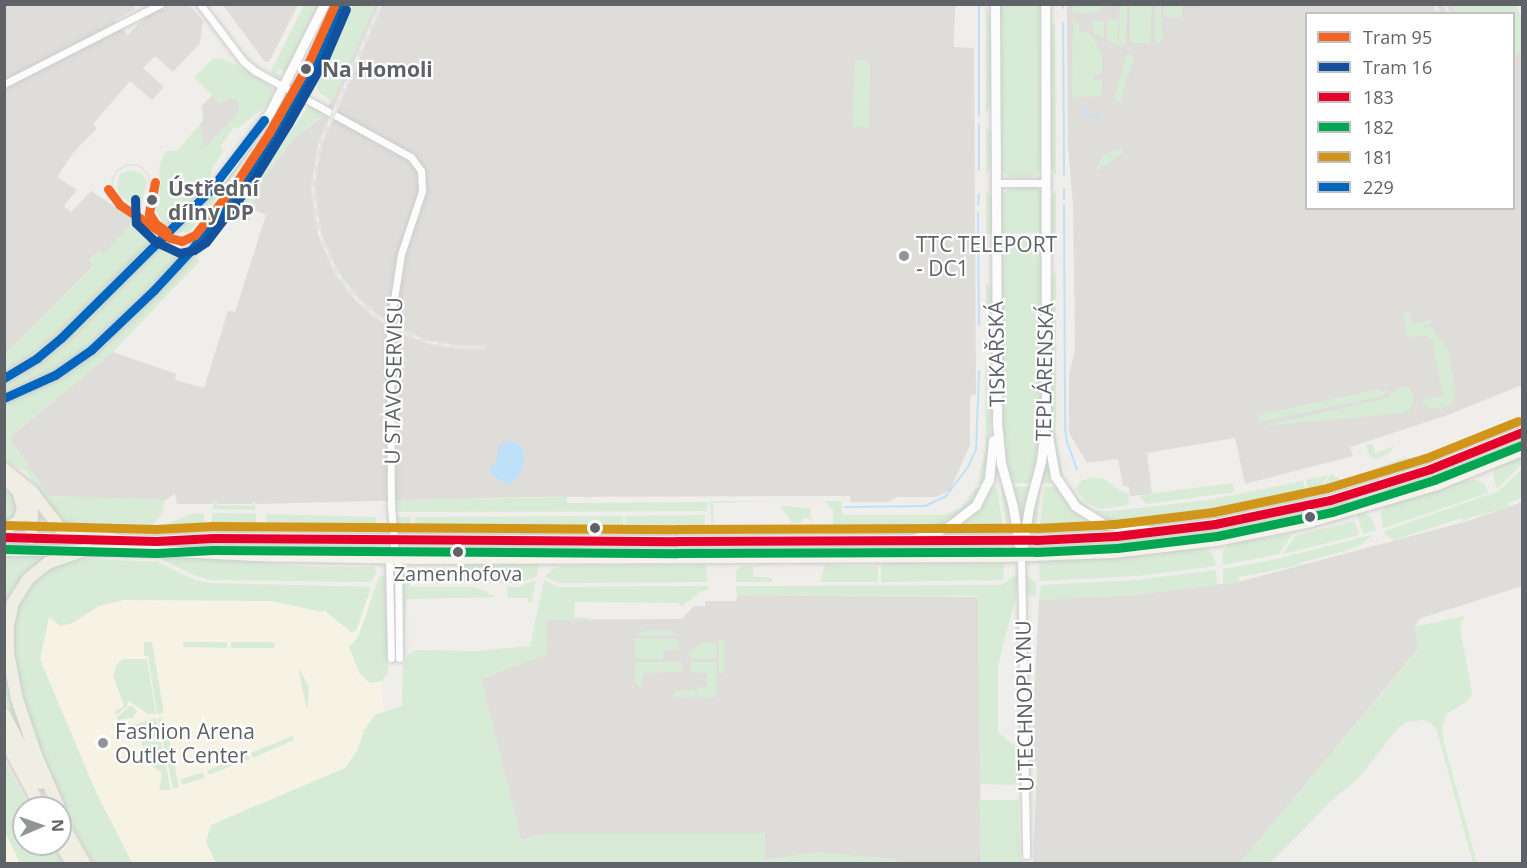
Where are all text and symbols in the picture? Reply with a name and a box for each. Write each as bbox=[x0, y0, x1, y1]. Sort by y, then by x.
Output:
legend bbox=[1305, 12, 1515, 210]
text: Tram 95 bbox=[1363, 25, 1432, 49]
text: Tram 16 bbox=[1363, 55, 1432, 79]
place label: Na Homoli bbox=[322, 56, 433, 82]
marker: Na Homoli bbox=[295, 58, 317, 80]
text: 183 bbox=[1363, 85, 1394, 109]
text: 182 bbox=[1363, 115, 1394, 139]
text: 181 bbox=[1363, 145, 1394, 169]
place label: Ústřední dílny DP bbox=[168, 175, 259, 225]
text: 229 bbox=[1363, 175, 1394, 199]
marker: Ústřední dílny DP bbox=[141, 189, 163, 211]
place label: TTC TELEPORT - DC1 bbox=[916, 231, 1057, 281]
marker: TTC TELEPORT - DC1 bbox=[897, 249, 911, 263]
street label: U STAVOSERVISU bbox=[379, 297, 407, 465]
street label: TISKAŘSKÁ bbox=[982, 301, 1010, 407]
street label: TEPLÁRENSKÁ bbox=[1030, 303, 1058, 441]
unlabelled marker bbox=[1304, 511, 1316, 523]
unlabelled marker bbox=[589, 522, 601, 534]
marker: Zamenhofova bbox=[452, 546, 464, 558]
place label: Zamenhofova bbox=[394, 561, 522, 585]
street label: U TECHNOPLYNU bbox=[1010, 620, 1038, 792]
place label: Fashion Arena Outlet Center bbox=[115, 718, 255, 768]
marker: Fashion Arena Outlet Center bbox=[96, 736, 110, 750]
north arrow bbox=[12, 796, 72, 856]
text: N bbox=[47, 819, 69, 832]

